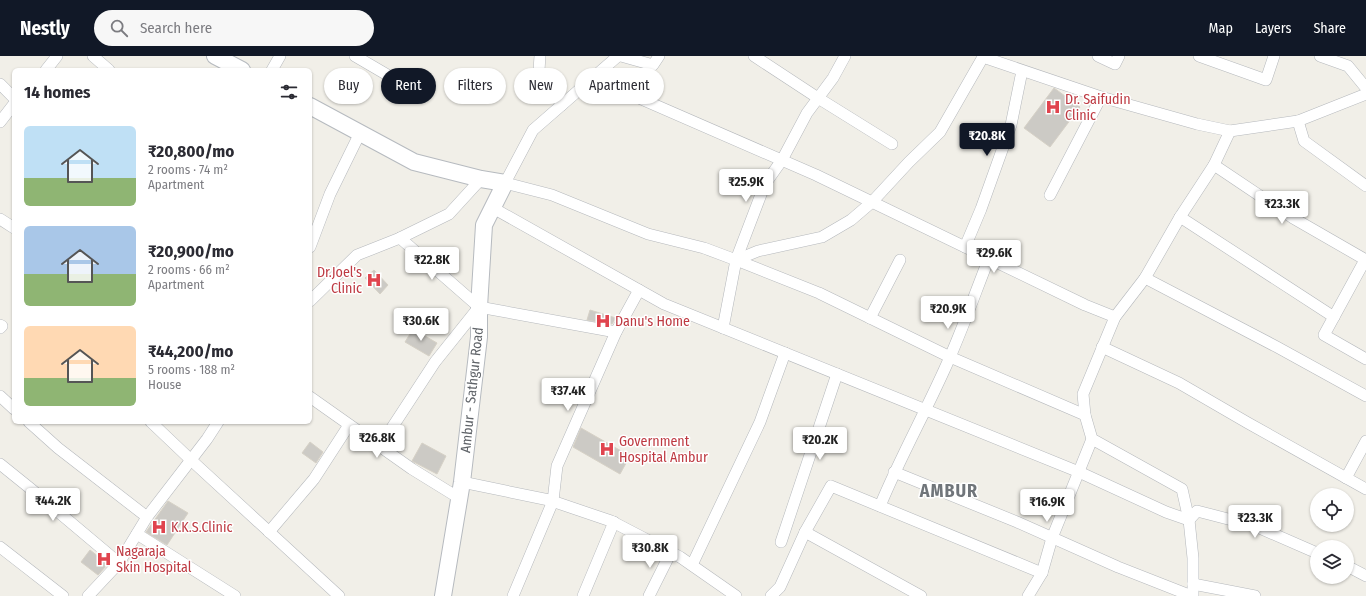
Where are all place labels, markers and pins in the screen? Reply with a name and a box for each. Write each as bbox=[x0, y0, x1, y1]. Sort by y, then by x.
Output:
place label: Dr. Saifudin Clinic bbox=[1065, 91, 1131, 124]
hospital icon: Dr. Saifudin Clinic bbox=[1044, 98, 1062, 116]
pin: ₹20.8K bbox=[954, 123, 1020, 157]
pin: ₹25.9K bbox=[713, 169, 779, 203]
pin: ₹23.3K bbox=[1249, 191, 1315, 225]
pin: ₹29.6K bbox=[961, 240, 1027, 274]
pin: ₹22.8K bbox=[399, 247, 465, 281]
place label: Dr.Joel's Clinic bbox=[317, 264, 362, 297]
hospital icon: Dr.Joel's Clinic bbox=[365, 271, 383, 289]
pin: ₹20.9K bbox=[915, 296, 981, 330]
pin: ₹30.6K bbox=[388, 308, 454, 342]
hospital icon: Danu's Home bbox=[594, 312, 612, 330]
place label: Danu's Home bbox=[615, 313, 690, 330]
pin: ₹37.4K bbox=[535, 378, 601, 412]
pin: ₹26.8K bbox=[344, 425, 410, 459]
pin: ₹20.2K bbox=[787, 427, 853, 461]
place label: Government Hospital Ambur bbox=[619, 433, 708, 466]
hospital icon: Government Hospital Ambur bbox=[598, 440, 616, 458]
pin: ₹44.2K bbox=[20, 488, 86, 522]
pin: ₹16.9K bbox=[1014, 489, 1080, 523]
pin: ₹23.3K bbox=[1222, 505, 1288, 539]
hospital icon: K.K.S.Clinic bbox=[150, 518, 168, 536]
place label: K.K.S.Clinic bbox=[171, 519, 232, 536]
pin: ₹30.8K bbox=[617, 535, 683, 569]
place label: Nagaraja Skin Hospital bbox=[116, 543, 192, 576]
hospital icon: Nagaraja Skin Hospital bbox=[95, 550, 113, 568]

